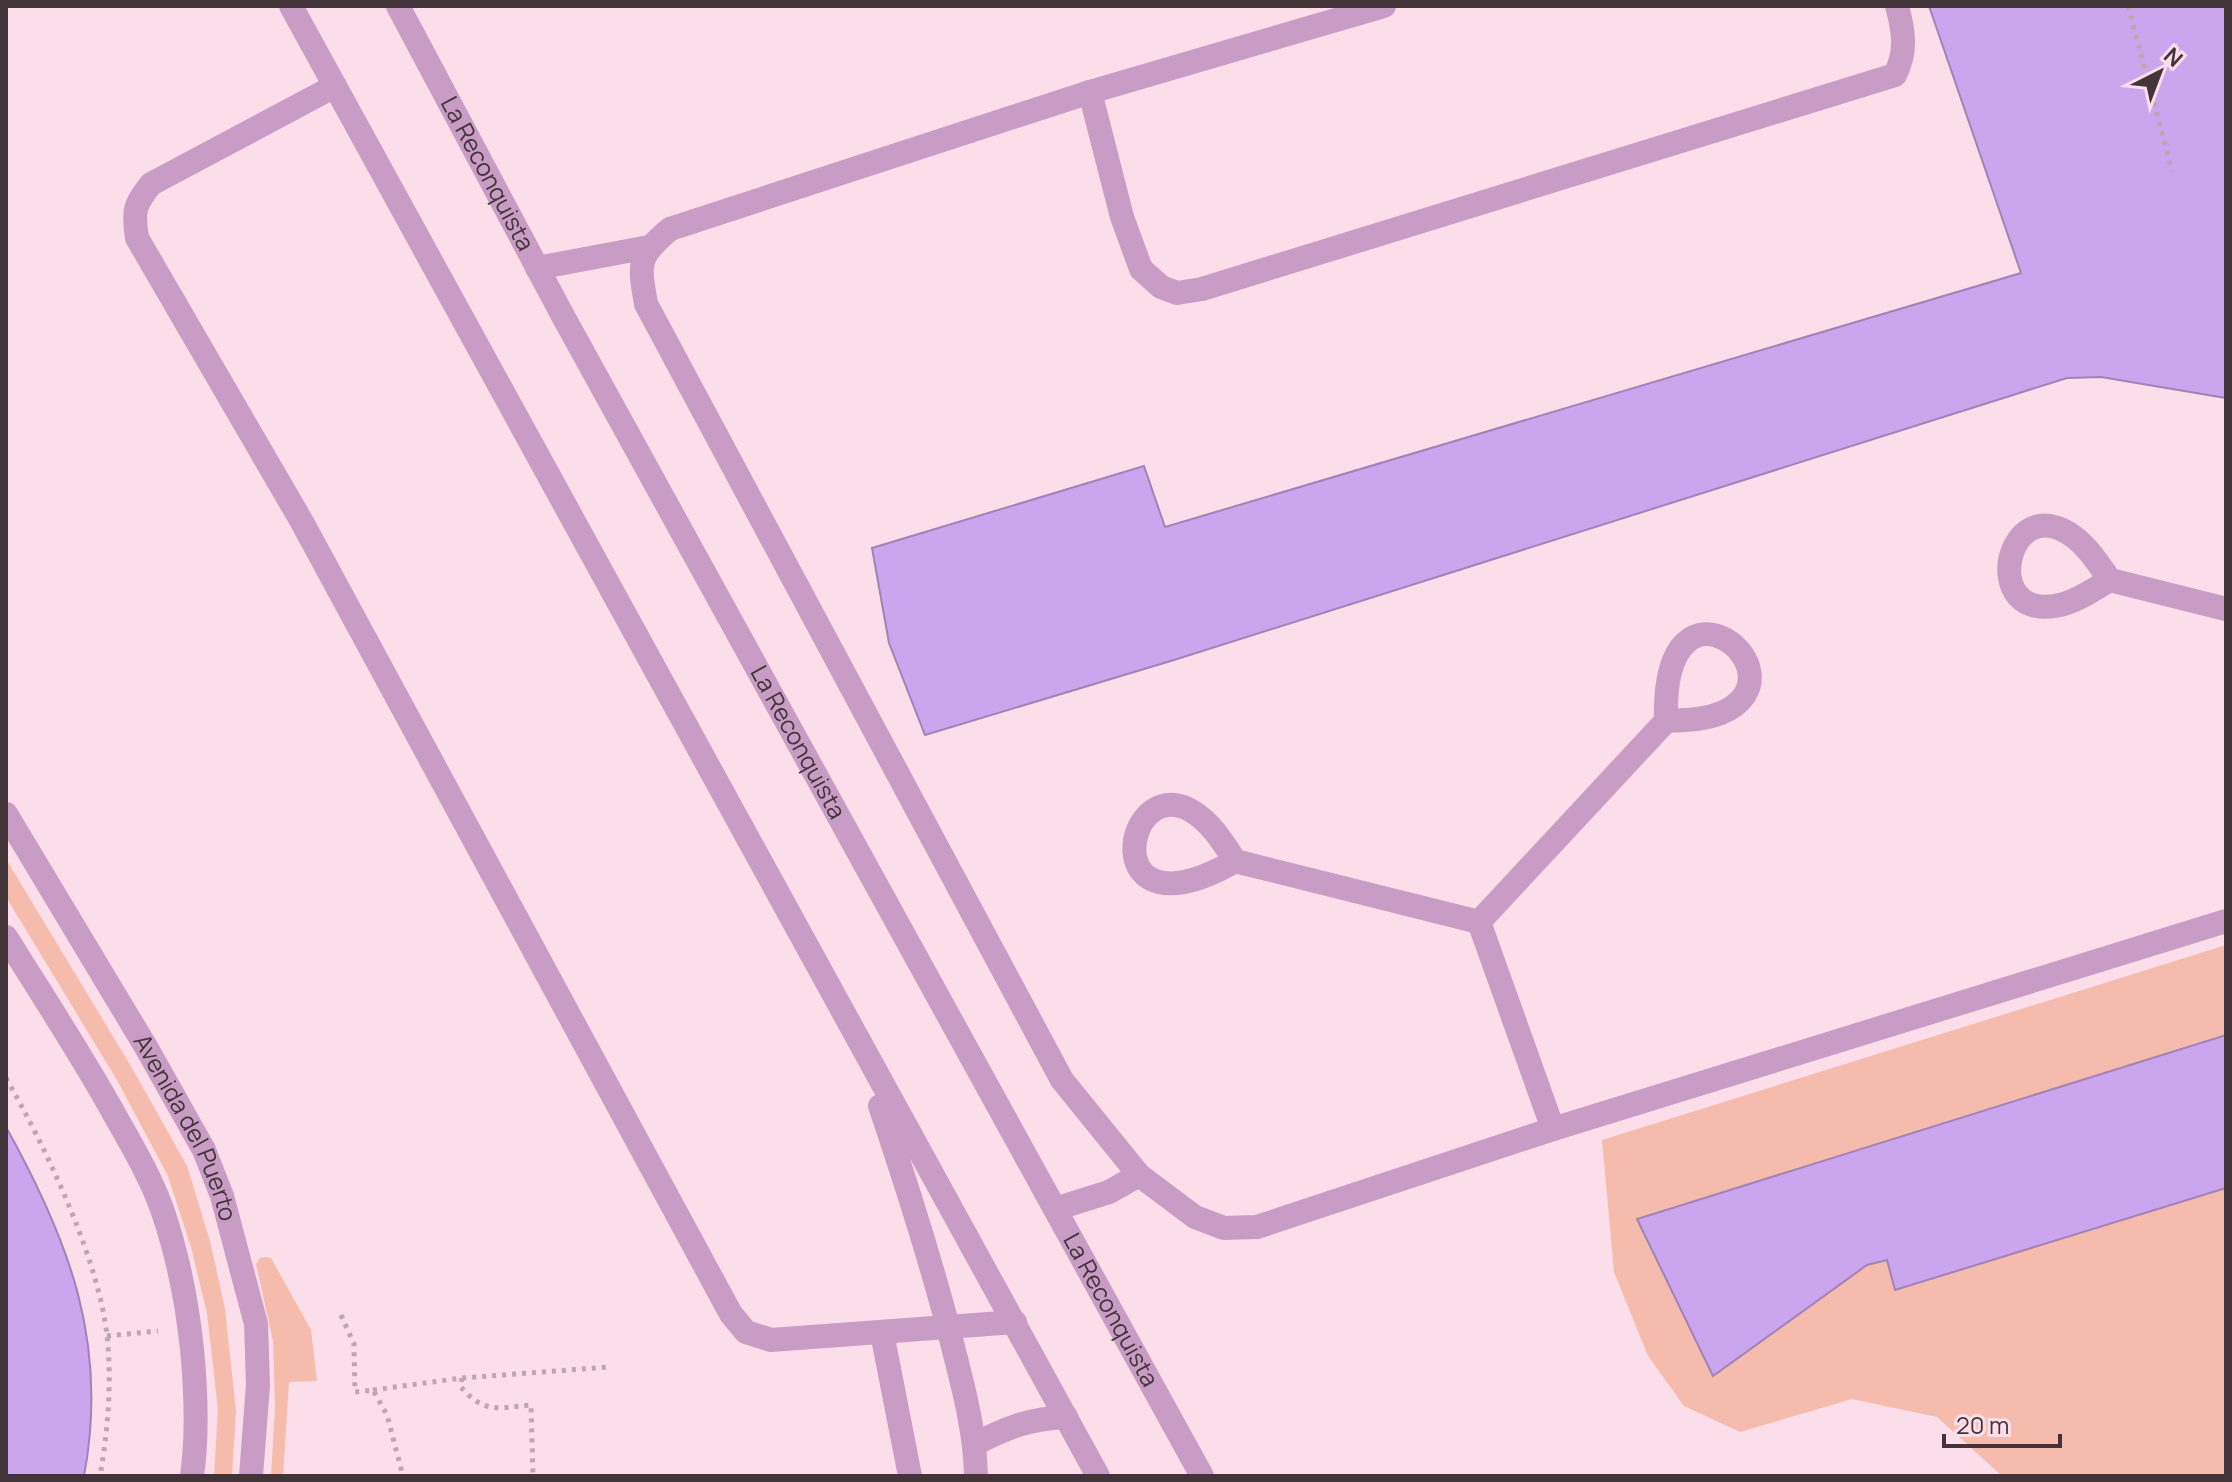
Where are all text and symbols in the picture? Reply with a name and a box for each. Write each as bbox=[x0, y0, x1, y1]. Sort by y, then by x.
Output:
north arrow bbox=[2120, 32, 2200, 112]
text: N bbox=[2157, 41, 2189, 74]
street label: La Reconquista bbox=[434, 90, 543, 256]
street label: La Reconquista bbox=[744, 659, 855, 824]
street label: Avenida del Puerto bbox=[127, 1027, 246, 1224]
street label: La Reconquista bbox=[1056, 1227, 1167, 1392]
scale bar bbox=[1944, 1398, 2060, 1448]
text: 20 m bbox=[1956, 1408, 2009, 1441]

